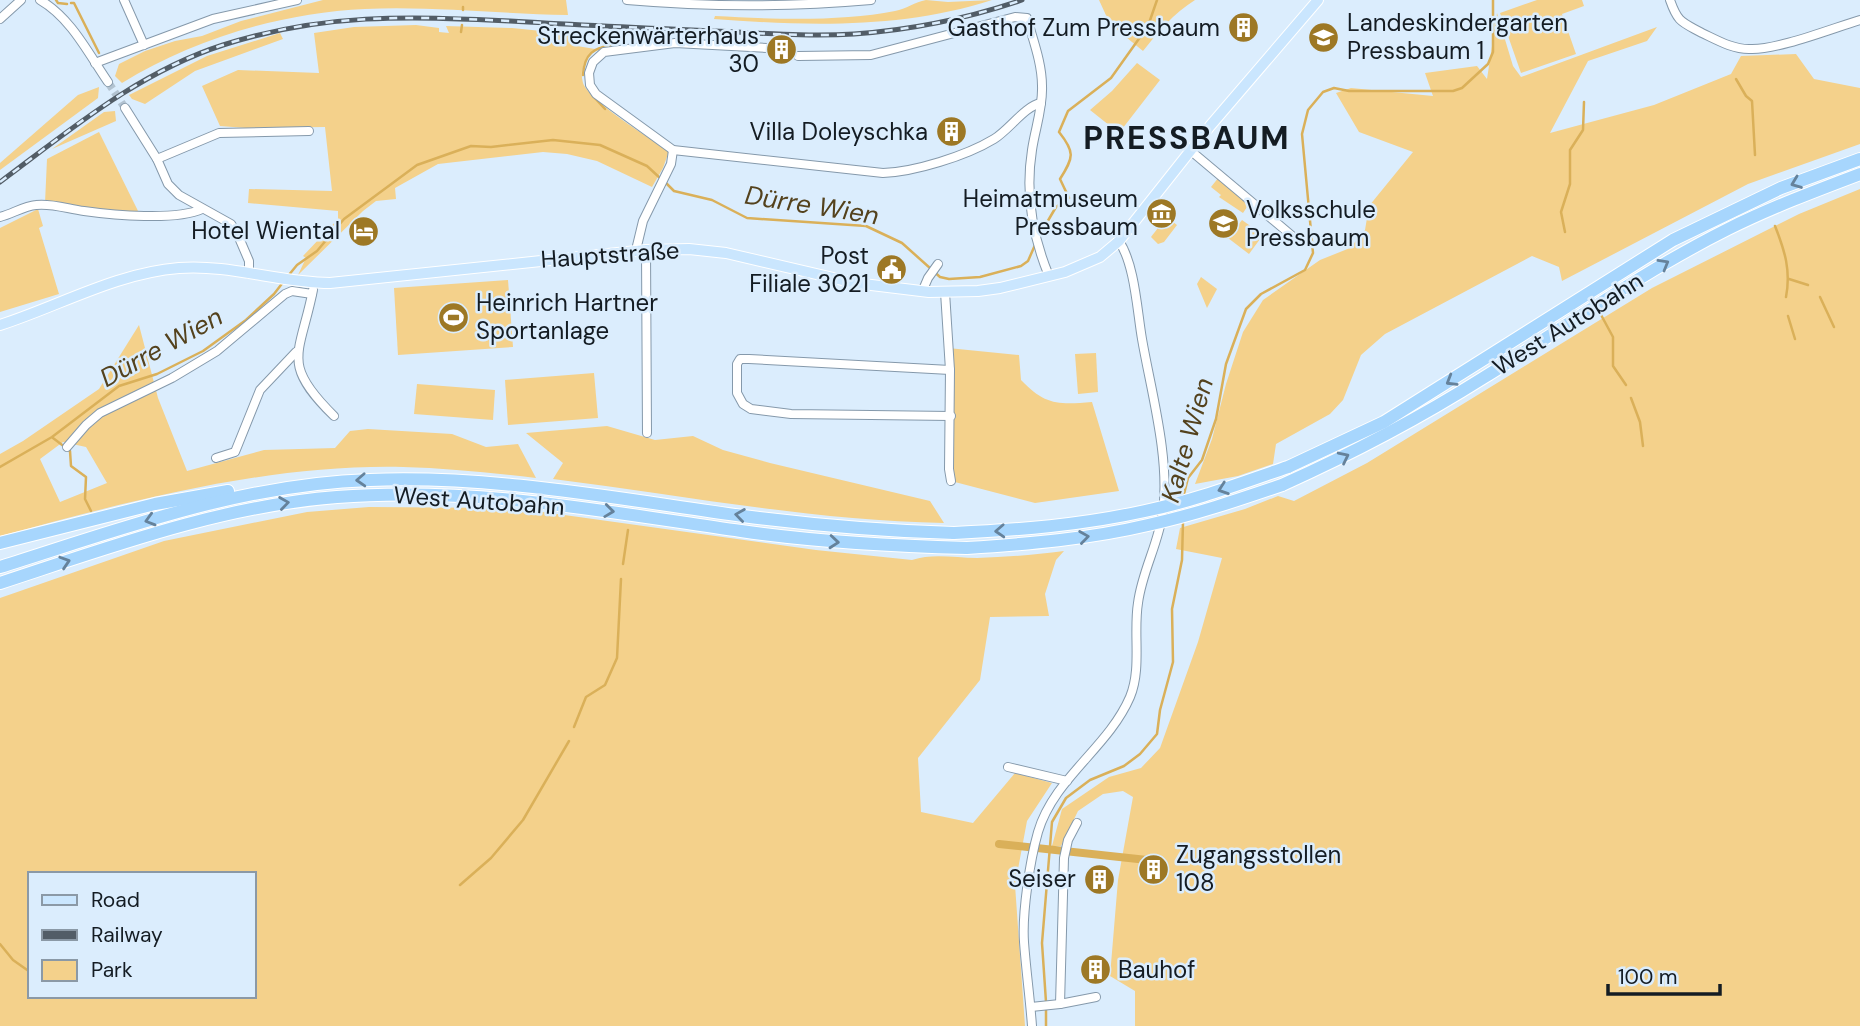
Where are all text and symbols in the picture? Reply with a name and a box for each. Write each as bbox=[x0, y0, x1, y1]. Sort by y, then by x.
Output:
place label: Landeskindergarten Pressbaum 1 bbox=[1347, 7, 1568, 66]
building icon: Gasthof Zum Pressbaum bbox=[1226, 11, 1260, 45]
place label: Gasthof Zum Pressbaum bbox=[947, 12, 1220, 43]
place label: Streckenwärterhaus 30 bbox=[537, 20, 759, 79]
school or university icon: Landeskindergarten Pressbaum 1 bbox=[1307, 20, 1341, 54]
building icon: Streckenwärterhaus 30 bbox=[765, 33, 799, 67]
building icon: Villa Doleyschka bbox=[934, 115, 968, 149]
place label: Villa Doleyschka bbox=[750, 116, 928, 147]
district label: PRESSBAUM bbox=[1083, 117, 1291, 159]
one-way arrow bbox=[1791, 174, 1803, 188]
water label: Dürre Wien bbox=[743, 178, 881, 232]
place label: Heimatmuseum Pressbaum bbox=[963, 183, 1138, 242]
place label: Volksschule Pressbaum bbox=[1246, 194, 1376, 253]
museum icon: Heimatmuseum Pressbaum bbox=[1144, 196, 1178, 230]
school or university icon: Volksschule Pressbaum bbox=[1206, 207, 1240, 241]
hotel icon: Hotel Wiental bbox=[346, 214, 380, 248]
place label: Hotel Wiental bbox=[191, 215, 340, 246]
street label: Hauptstraße bbox=[539, 234, 680, 275]
place label: Post Filiale 3021 bbox=[749, 240, 869, 299]
public building icon: Post Filiale 3021 bbox=[875, 253, 909, 287]
one-way arrow bbox=[1657, 259, 1670, 272]
street label: West Autobahn bbox=[1487, 265, 1649, 382]
place label: Heinrich Hartner Sportanlage bbox=[476, 287, 658, 346]
water label: Dürre Wien bbox=[94, 299, 228, 395]
sports icon: Heinrich Hartner Sportanlage bbox=[436, 300, 470, 334]
one-way arrow bbox=[1445, 373, 1458, 386]
water label: Kalte Wien bbox=[1153, 374, 1221, 506]
one-way arrow bbox=[1337, 451, 1349, 465]
one-way arrow bbox=[356, 473, 367, 488]
street label: West Autobahn bbox=[392, 479, 566, 522]
one-way arrow bbox=[1218, 481, 1230, 495]
one-way arrow bbox=[278, 496, 290, 511]
one-way arrow bbox=[603, 504, 614, 519]
one-way arrow bbox=[734, 508, 746, 523]
one-way arrow bbox=[144, 512, 156, 526]
one-way arrow bbox=[994, 523, 1005, 538]
one-way arrow bbox=[1078, 530, 1090, 545]
one-way arrow bbox=[829, 534, 840, 549]
one-way arrow bbox=[58, 556, 71, 570]
place label: Zugangsstollen 108 bbox=[1176, 839, 1341, 898]
building icon: Zugangsstollen 108 bbox=[1136, 852, 1170, 886]
building icon: Seiser bbox=[1082, 862, 1116, 896]
place label: Seiser bbox=[1008, 863, 1076, 894]
legend bbox=[28, 872, 256, 998]
text: Road bbox=[91, 886, 140, 914]
text: Railway bbox=[91, 921, 163, 949]
building icon: Bauhof bbox=[1078, 953, 1112, 987]
scale bar bbox=[1608, 953, 1720, 997]
place label: Bauhof bbox=[1118, 954, 1195, 985]
text: Park bbox=[91, 956, 133, 984]
text: 100 m bbox=[1618, 963, 1678, 991]

